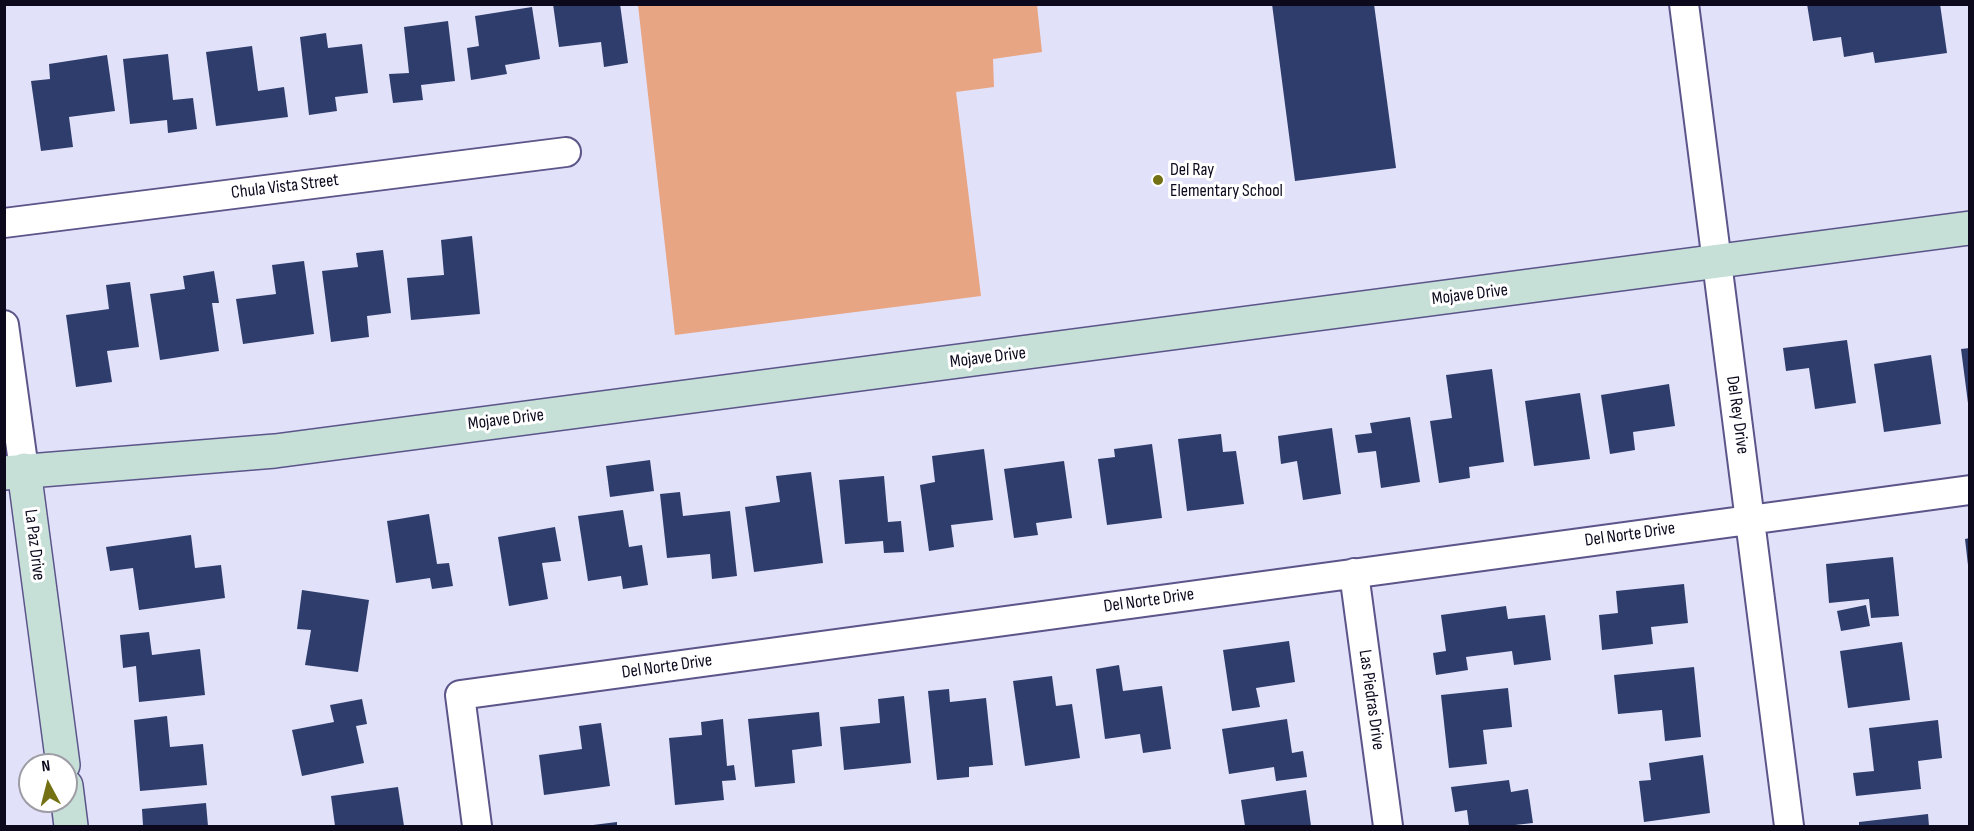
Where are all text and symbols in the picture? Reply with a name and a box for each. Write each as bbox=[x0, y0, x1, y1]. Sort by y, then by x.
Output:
place label: Del Ray Elementary School bbox=[1170, 159, 1283, 201]
street label: Chula Vista Street bbox=[230, 170, 340, 204]
marker: Del Ray Elementary School bbox=[1151, 173, 1165, 187]
street label: Mojave Drive bbox=[1431, 280, 1509, 310]
street label: Mojave Drive bbox=[949, 343, 1027, 373]
street label: Del Rey Drive bbox=[1721, 375, 1753, 455]
street label: Mojave Drive bbox=[467, 405, 545, 435]
street label: La Paz Drive bbox=[19, 508, 49, 582]
street label: Del Norte Drive bbox=[1583, 518, 1677, 552]
street label: Del Norte Drive bbox=[1102, 584, 1196, 618]
street label: Las Piedras Drive bbox=[1353, 648, 1389, 752]
street label: Del Norte Drive bbox=[620, 650, 714, 684]
north arrow bbox=[18, 753, 78, 813]
text: N bbox=[41, 757, 51, 777]

